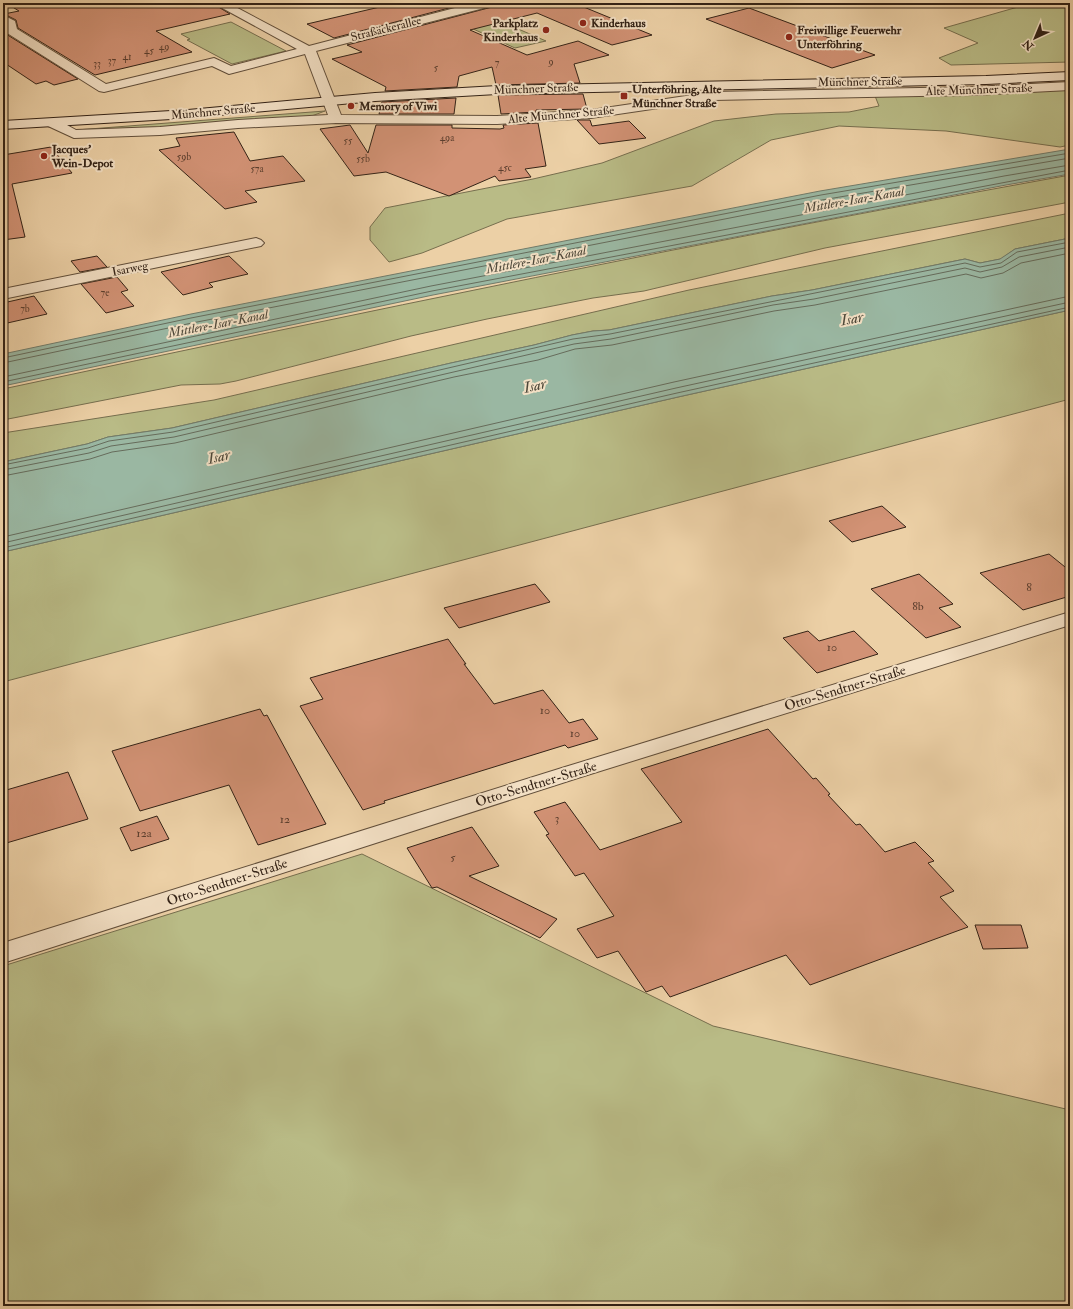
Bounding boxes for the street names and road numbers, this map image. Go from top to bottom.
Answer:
street label: Straßäckerallee [349,13,423,45]
street label: Münchner Straße [818,74,902,90]
street label: Münchner Straße [493,80,579,98]
street label: Alte Münchner Straße [924,81,1033,99]
street label: Münchner Straße [170,101,256,123]
street label: Alte Münchner Straße [506,103,615,127]
street label: Isarweg [111,258,150,280]
street label: Otto-Sendtner-Straße [782,661,908,715]
street label: Otto-Sendtner-Straße [473,757,599,811]
street label: Otto-Sendtner-Straße [164,854,290,910]

